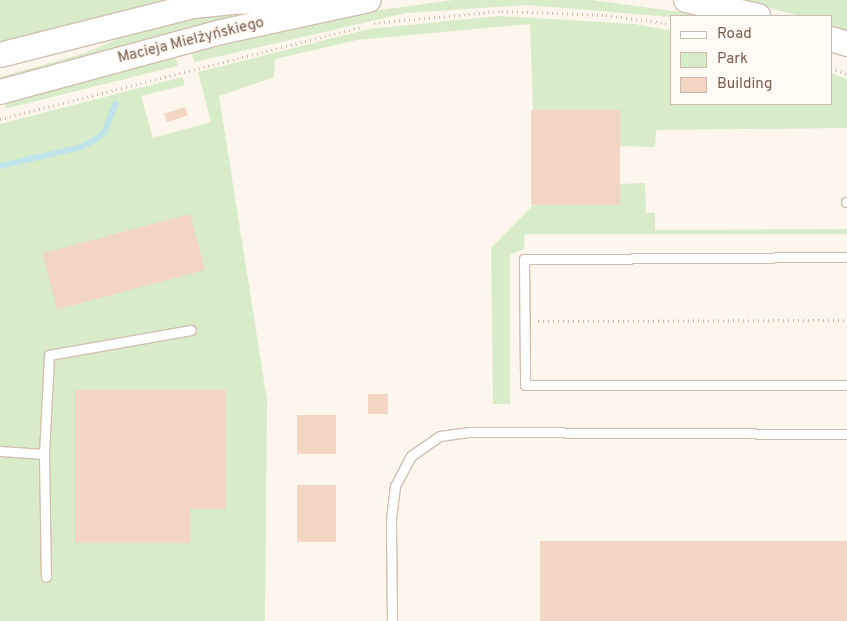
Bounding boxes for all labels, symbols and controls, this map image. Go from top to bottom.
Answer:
street label: Macieja Mielżyńskiego [116,14,266,68]
legend [670,15,832,105]
text: Road [717,25,752,44]
text: Park [717,50,748,69]
text: Building [717,75,772,94]

